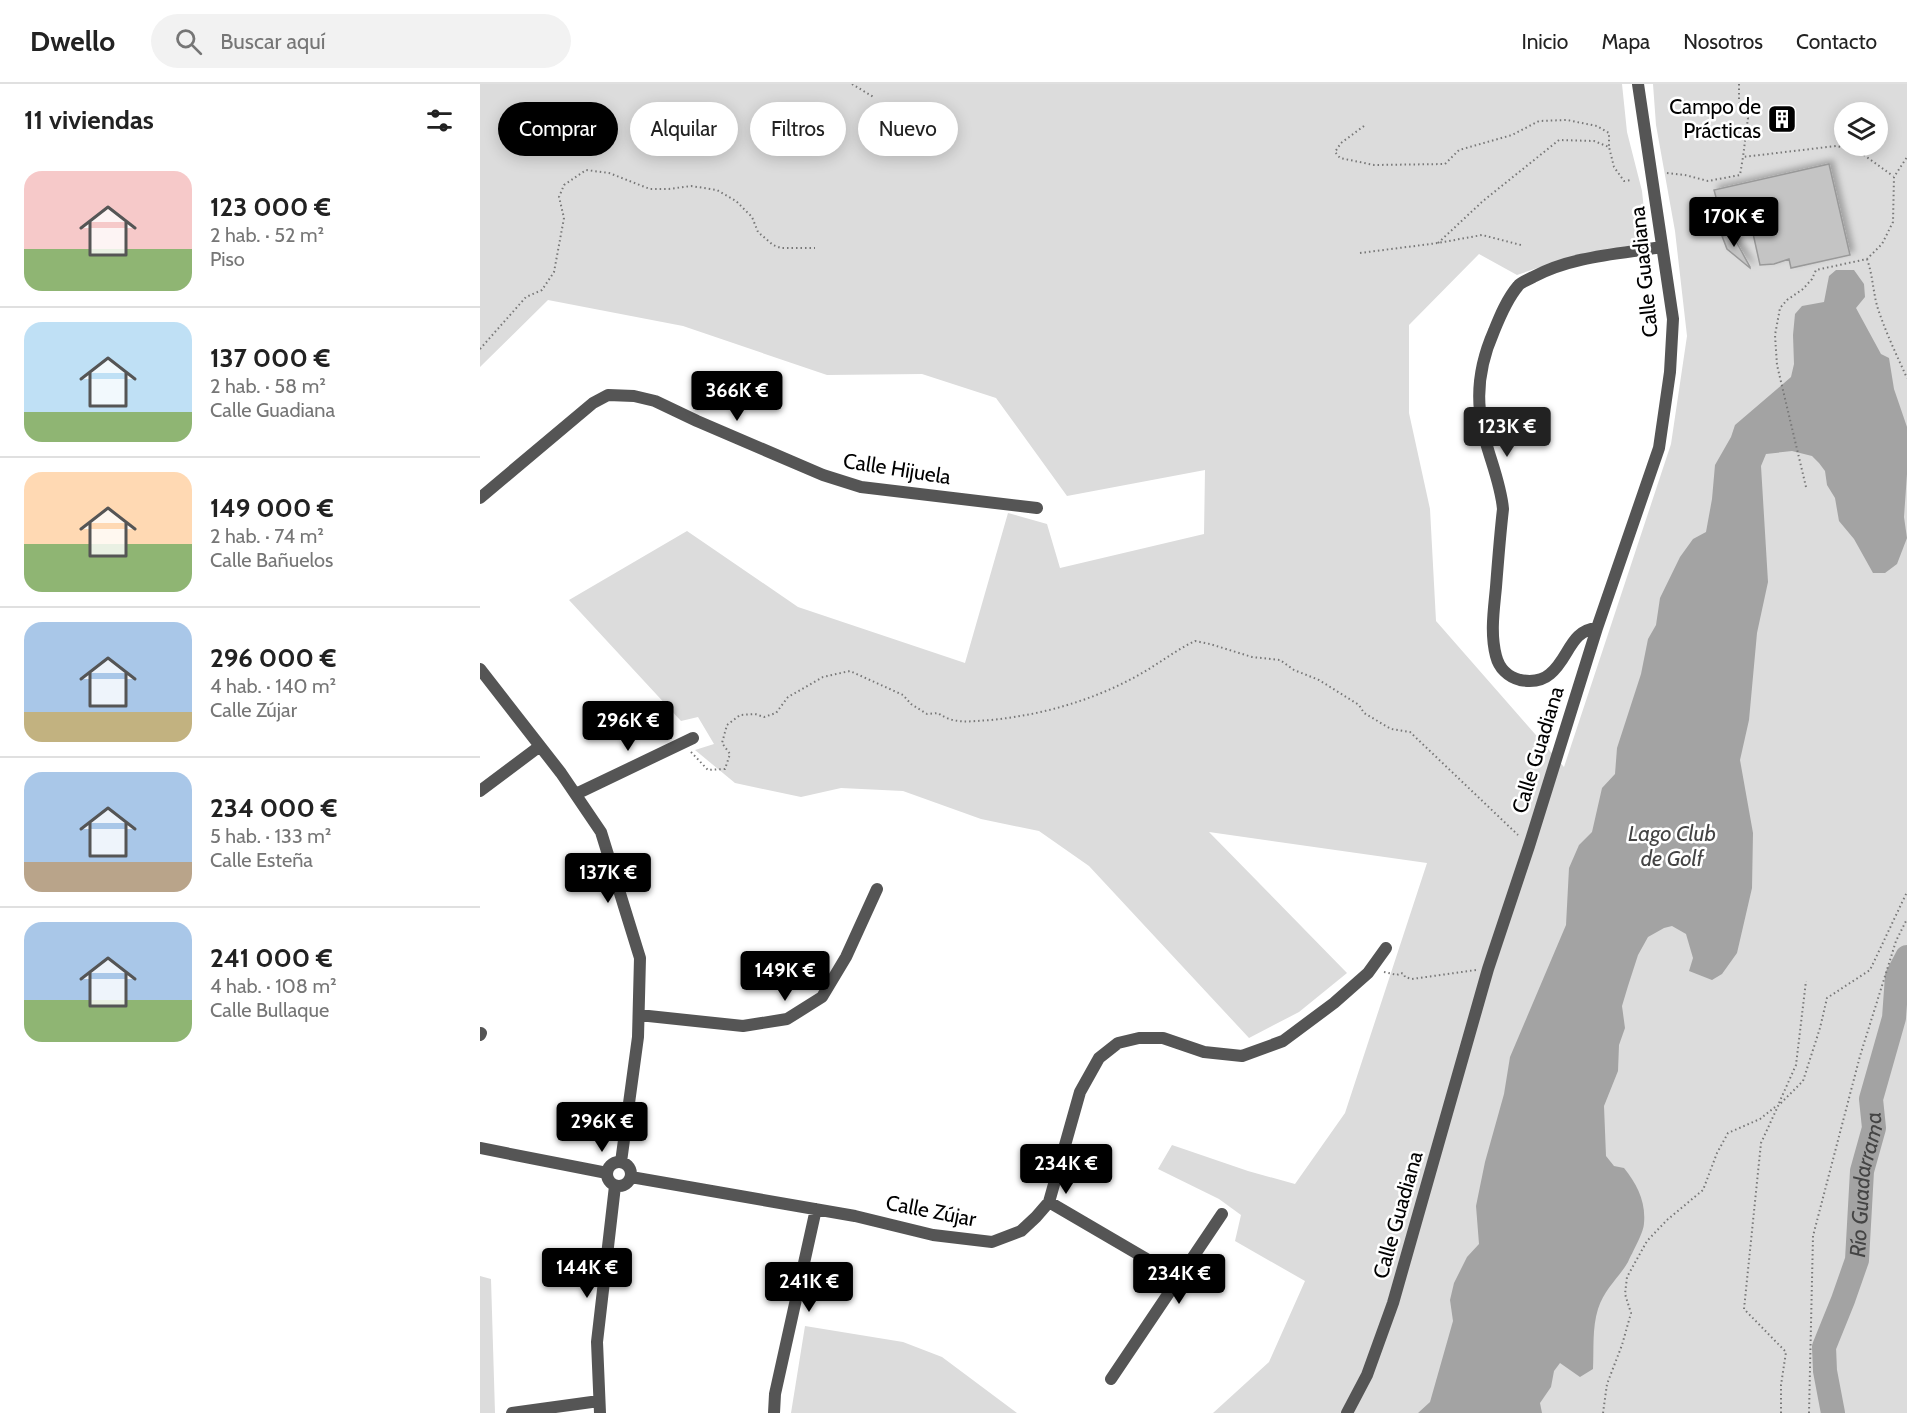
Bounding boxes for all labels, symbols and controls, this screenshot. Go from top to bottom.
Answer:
search box [151,14,571,68]
text: Dwello [30,24,115,58]
icon: search [172,25,205,58]
text: Buscar aquí [220,28,325,55]
text: Inicio [1521,29,1568,54]
text: Mapa [1601,29,1650,54]
text: Nosotros [1683,29,1763,54]
text: Contacto [1796,29,1877,54]
place label: Campo de Prácticas [1669,94,1761,143]
chip: Comprar [498,102,618,156]
chip: Alquilar [630,102,738,156]
chip: Filtros [750,102,846,156]
chip: Nuevo [858,102,958,156]
map controls [1834,102,1888,156]
button: layers [1834,102,1888,156]
building icon: Campo de Prácticas [1766,103,1798,135]
text: 11 viviendas [24,104,154,136]
icon: filters [423,104,456,137]
text: 123 000 € [210,191,331,223]
icon: home [72,195,144,267]
pin: 170K € [1685,197,1783,248]
text: 170K € [1703,204,1765,228]
street label: Calle Guadiana [1624,205,1663,339]
text: 2 hab. · 52 m² [210,223,324,247]
text: Piso [210,247,245,271]
text: 137 000 € [210,342,330,374]
icon: home [72,346,144,418]
pin: 366K € [688,371,786,422]
text: 2 hab. · 58 m² [210,374,326,398]
text: 366K € [705,378,769,402]
text: Calle Guadiana [210,398,335,422]
pin: 123K € [1458,407,1556,458]
text: 123K € [1478,414,1536,438]
street label: Calle Hijuela [841,448,953,490]
text: 149 000 € [210,492,334,524]
icon: home [72,496,144,568]
text: 2 hab. · 74 m² [210,524,324,548]
text: Calle Bañuelos [210,548,333,572]
text: 296 000 € [210,642,336,674]
icon: home [72,646,144,718]
text: 4 hab. · 140 m² [210,674,336,698]
street label: Calle Guadiana [1506,683,1569,816]
text: Calle Zújar [210,698,297,722]
pin: 296K € [579,701,677,752]
text: 296K € [597,708,659,732]
text: 234 000 € [210,792,337,824]
icon: home [72,796,144,868]
water label: Lago Club de Golf [1628,820,1716,872]
text: 5 hab. · 133 m² [210,824,331,848]
text: Calle Esteña [210,848,313,872]
pin: 137K € [559,853,657,904]
text: 137K € [579,860,637,884]
text: 241 000 € [210,942,333,974]
icon: home [72,946,144,1018]
pin: 149K € [736,951,834,1002]
text: 149K € [755,958,815,982]
text: 4 hab. · 108 m² [210,974,337,998]
text: Calle Bullaque [210,998,329,1022]
pin: 296K € [553,1102,651,1153]
text: 296K € [571,1109,633,1133]
water label: Río Guadarrama [1844,1111,1889,1258]
pin: 234K € [1017,1144,1115,1195]
street label: Calle Guadiana [1367,1148,1428,1281]
text: 234K € [1034,1151,1098,1175]
street label: Calle Zújar [884,1190,979,1233]
pin: 144K € [538,1248,636,1299]
pin: 234K € [1130,1254,1228,1305]
text: 144K € [556,1255,618,1279]
text: 234K € [1147,1261,1211,1285]
pin: 241K € [760,1262,858,1313]
text: 241K € [779,1269,839,1293]

